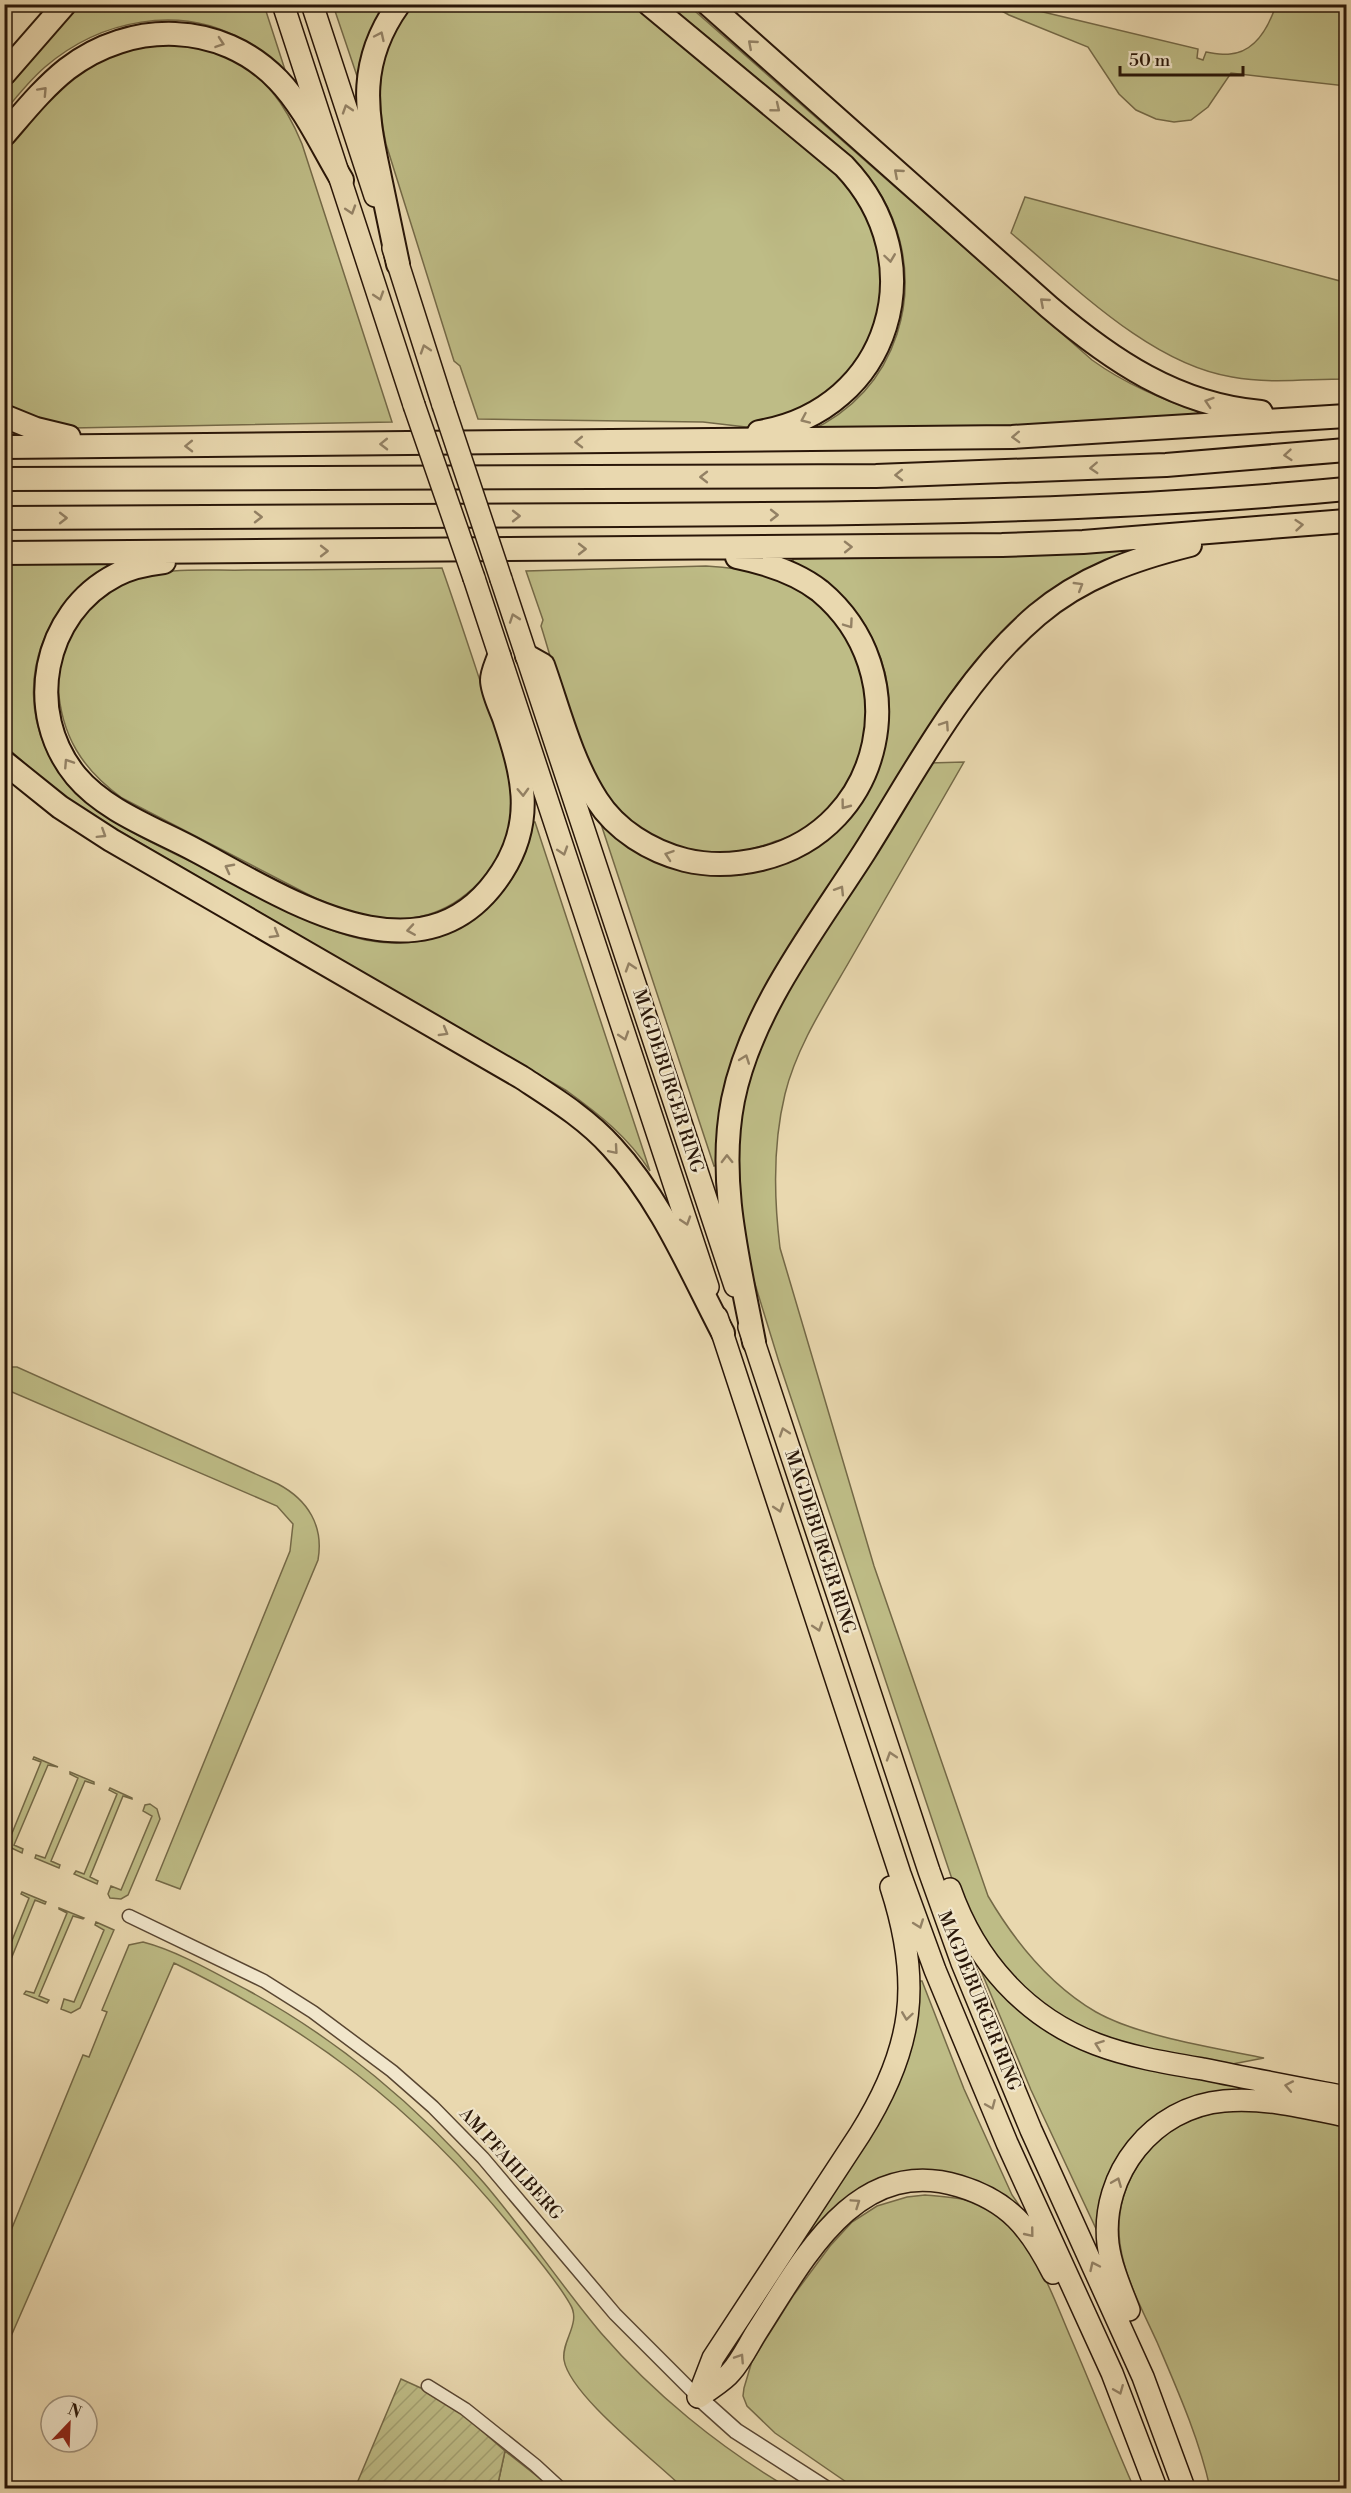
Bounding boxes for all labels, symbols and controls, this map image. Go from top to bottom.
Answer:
one-way arrow [373,31,385,42]
one-way arrow [214,35,225,48]
scale bar [1120,39,1243,77]
one-way arrow [748,40,759,51]
text: 50 m [1129,49,1171,72]
one-way arrow [36,87,47,98]
one-way arrow [769,101,780,112]
one-way arrow [341,104,354,115]
one-way arrow [894,169,905,180]
one-way arrow [344,204,357,215]
one-way arrow [883,254,896,263]
one-way arrow [372,290,384,301]
one-way arrow [1040,298,1051,309]
one-way arrow [420,344,432,355]
one-way arrow [1204,397,1215,409]
one-way arrow [801,412,812,424]
one-way arrow [1011,431,1020,444]
one-way arrow [575,436,584,449]
one-way arrow [380,438,389,450]
one-way arrow [185,440,194,452]
one-way arrow [1284,448,1293,461]
one-way arrow [1089,462,1098,475]
one-way arrow [894,469,903,482]
one-way arrow [699,471,708,483]
one-way arrow [769,508,778,521]
one-way arrow [511,510,520,522]
one-way arrow [253,511,262,523]
one-way arrow [58,512,67,524]
one-way arrow [1295,519,1304,532]
one-way arrow [844,541,853,553]
one-way arrow [578,543,587,556]
one-way arrow [320,545,329,557]
one-way arrow [1073,581,1083,593]
one-way arrow [509,613,521,623]
one-way arrow [842,617,853,628]
one-way arrow [938,721,949,732]
one-way arrow [64,759,75,770]
one-way arrow [516,788,529,797]
one-way arrow [841,799,852,810]
one-way arrow [95,827,106,838]
one-way arrow [556,845,569,856]
one-way arrow [665,850,675,862]
one-way arrow [225,864,236,876]
one-way arrow [833,886,845,896]
one-way arrow [406,923,416,935]
one-way arrow [269,927,279,939]
one-way arrow [625,962,637,973]
street label: MAGDEBURGER RING [627,986,709,1177]
one-way arrow [438,1025,448,1036]
one-way arrow [617,1030,630,1041]
one-way arrow [738,1054,751,1065]
one-way arrow [607,1143,618,1154]
one-way arrow [721,1155,734,1164]
one-way arrow [678,1215,691,1226]
one-way arrow [778,1427,791,1438]
street label: MAGDEBURGER RING [779,1447,861,1638]
one-way arrow [772,1502,785,1513]
one-way arrow [811,1621,824,1632]
one-way arrow [886,1751,898,1762]
street label: MAGDEBURGER RING [932,1908,1026,2095]
one-way arrow [911,1918,924,1929]
one-way arrow [902,2011,914,2020]
one-way arrow [1094,2040,1105,2052]
one-way arrow [1284,2080,1294,2093]
one-way arrow [984,2099,996,2110]
street label: AM PFAHLBERG [454,2102,568,2226]
one-way arrow [1110,2177,1122,2188]
one-way arrow [849,2199,860,2210]
one-way arrow [1023,2226,1034,2237]
one-way arrow [1090,2262,1102,2273]
one-way arrow [733,2354,745,2364]
one-way arrow [1112,2385,1125,2395]
north arrow [39,2394,99,2454]
text: N [65,2399,85,2423]

